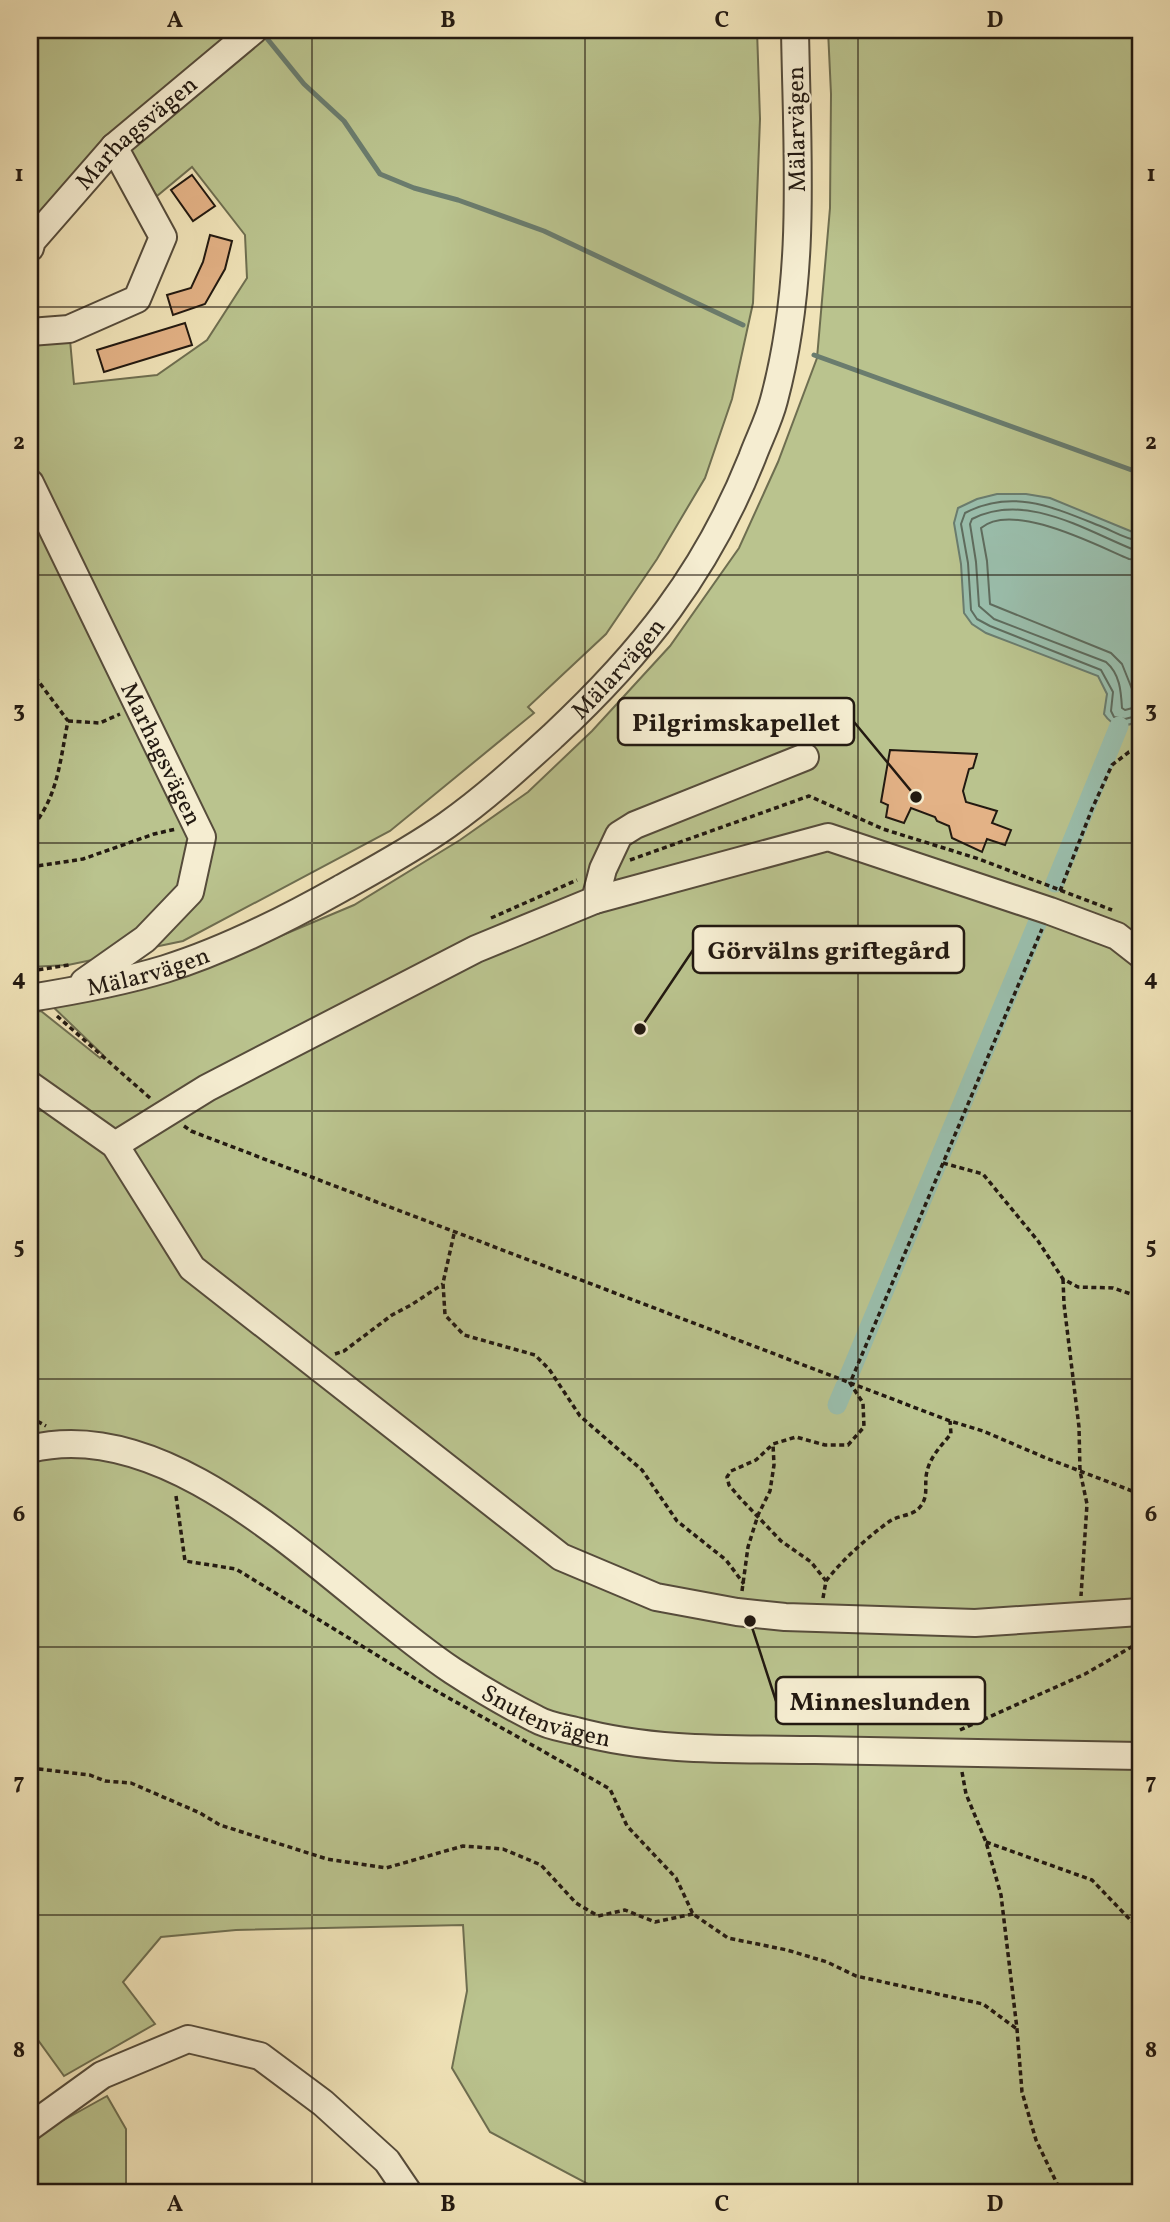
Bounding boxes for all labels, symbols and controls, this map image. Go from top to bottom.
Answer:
text: A [167,5,183,37]
text: B [440,5,456,37]
text: C [715,5,729,37]
text: D [987,5,1004,37]
street label: Mälarvägen [780,66,816,192]
street label: Marhagsvägen [69,69,206,198]
text: 1 [14,159,24,191]
text: 1 [1146,159,1156,191]
text: 2 [13,427,25,459]
text: 2 [1145,427,1157,459]
street label: Mälarvägen [565,612,675,728]
street label: Marhagsvägen [111,677,209,832]
text: 3 [13,695,25,727]
text: 3 [1145,695,1157,727]
callout: Pilgrimskapellet [618,698,854,745]
text: Pilgrimskapellet [632,706,840,742]
callout: Görvälns griftegård [693,926,964,973]
text: Görvälns griftegård [708,934,951,970]
street label: Mälarvägen [84,940,215,1007]
text: 4 [12,963,26,995]
text: 4 [1144,963,1158,995]
text: 5 [13,1231,25,1263]
text: 5 [1145,1231,1157,1263]
text: 6 [13,1499,25,1531]
text: 6 [1145,1499,1157,1531]
street label: Snutenvägen [474,1677,613,1757]
callout: Minneslunden [776,1677,985,1724]
text: Minneslunden [789,1685,971,1721]
text: 7 [14,1767,25,1799]
text: 7 [1146,1767,1157,1799]
text: 8 [13,2035,25,2067]
text: 8 [1145,2035,1157,2067]
text: A [167,2189,183,2221]
text: B [440,2189,456,2221]
text: C [715,2189,729,2221]
text: D [987,2189,1004,2221]

